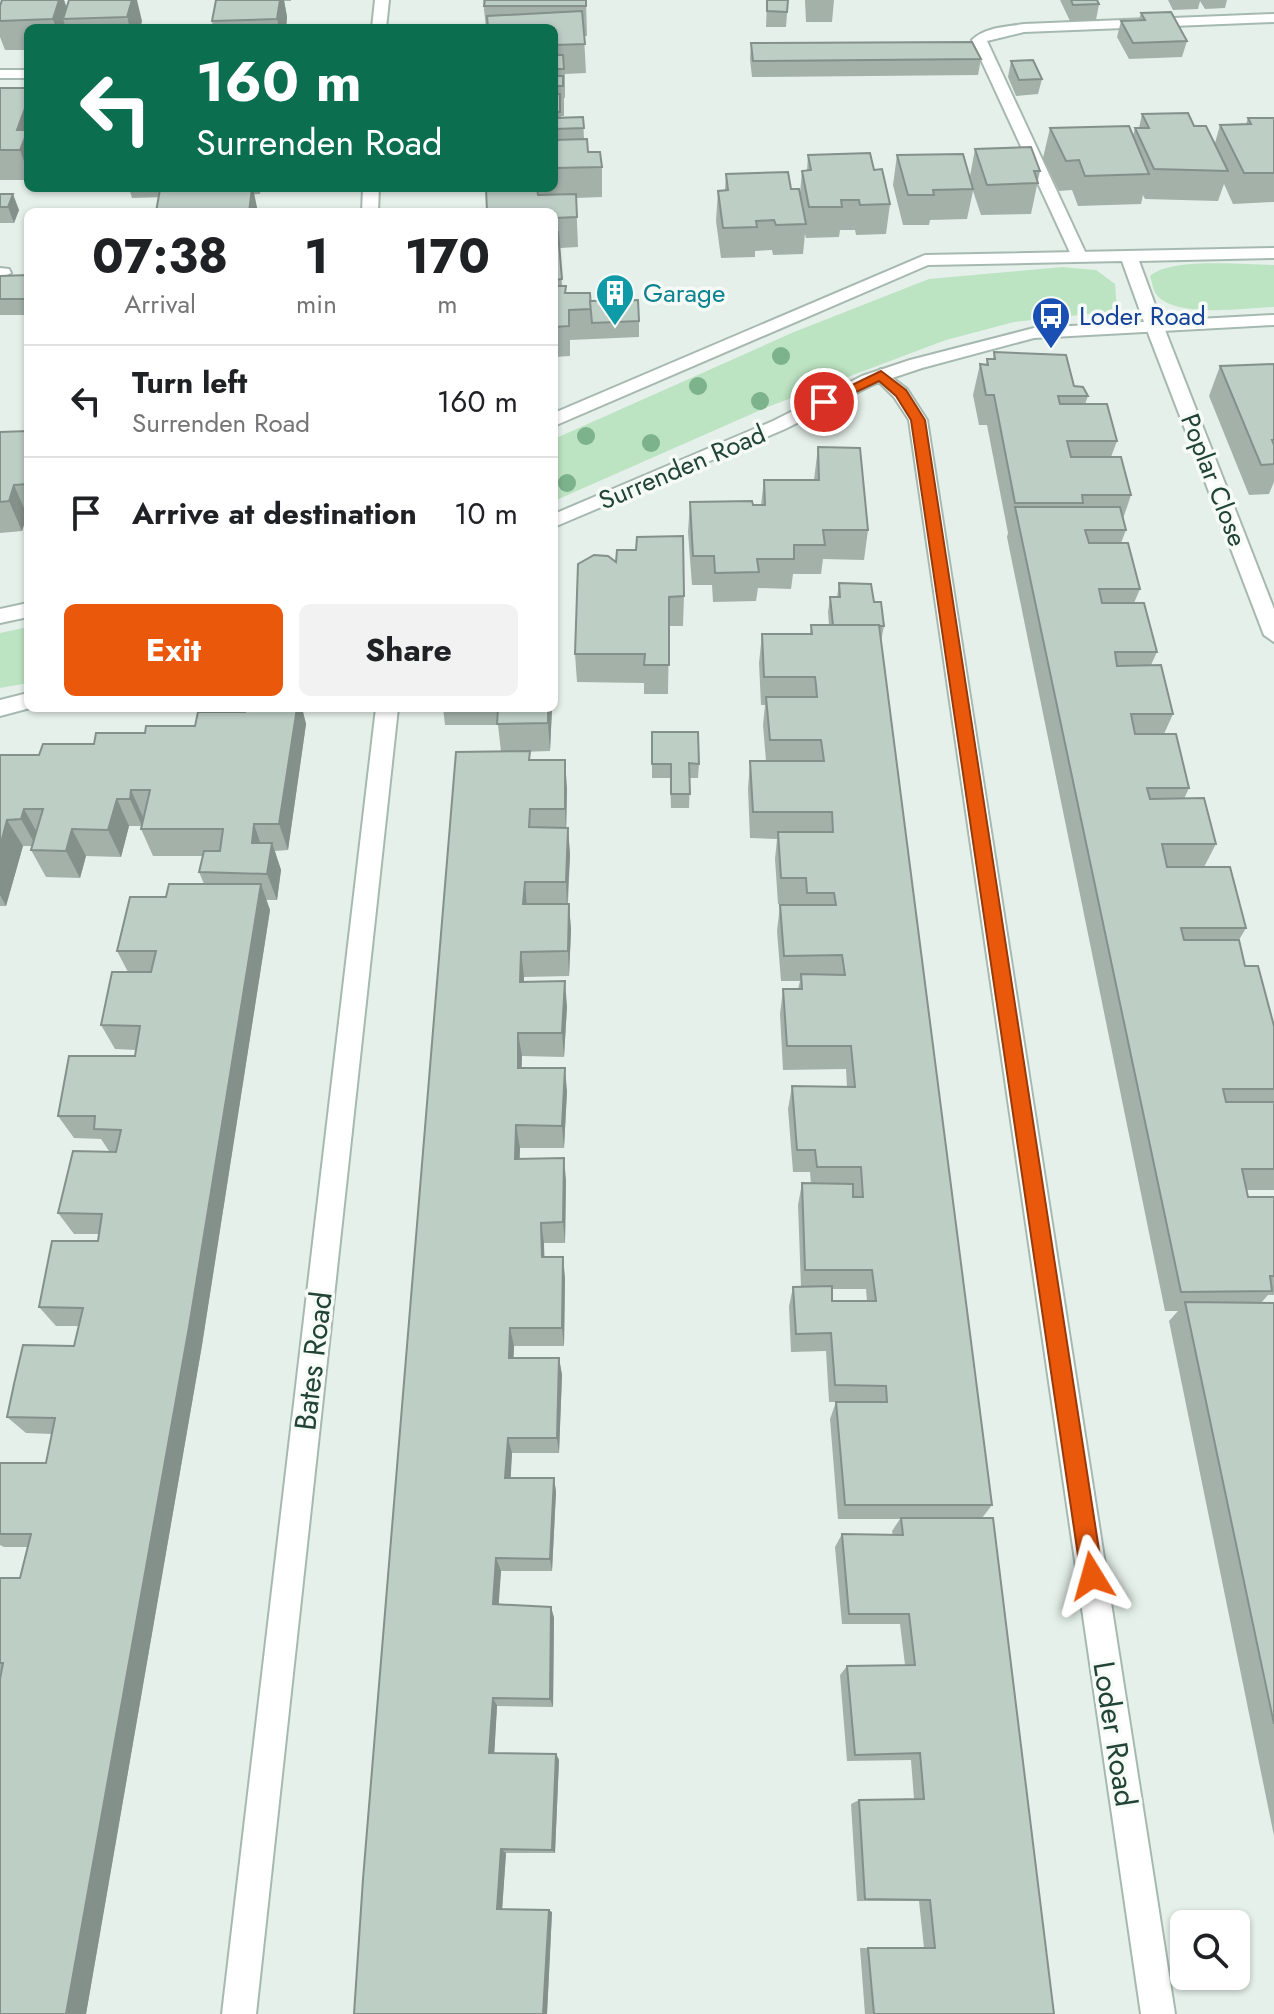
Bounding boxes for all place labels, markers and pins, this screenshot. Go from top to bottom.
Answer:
building icon: Garage [594,272,636,327]
place label: Garage [643,274,725,312]
bus stop icon: Loder Road [1030,295,1072,350]
place label: Loder Road [1079,297,1206,335]
pin [790,368,858,436]

